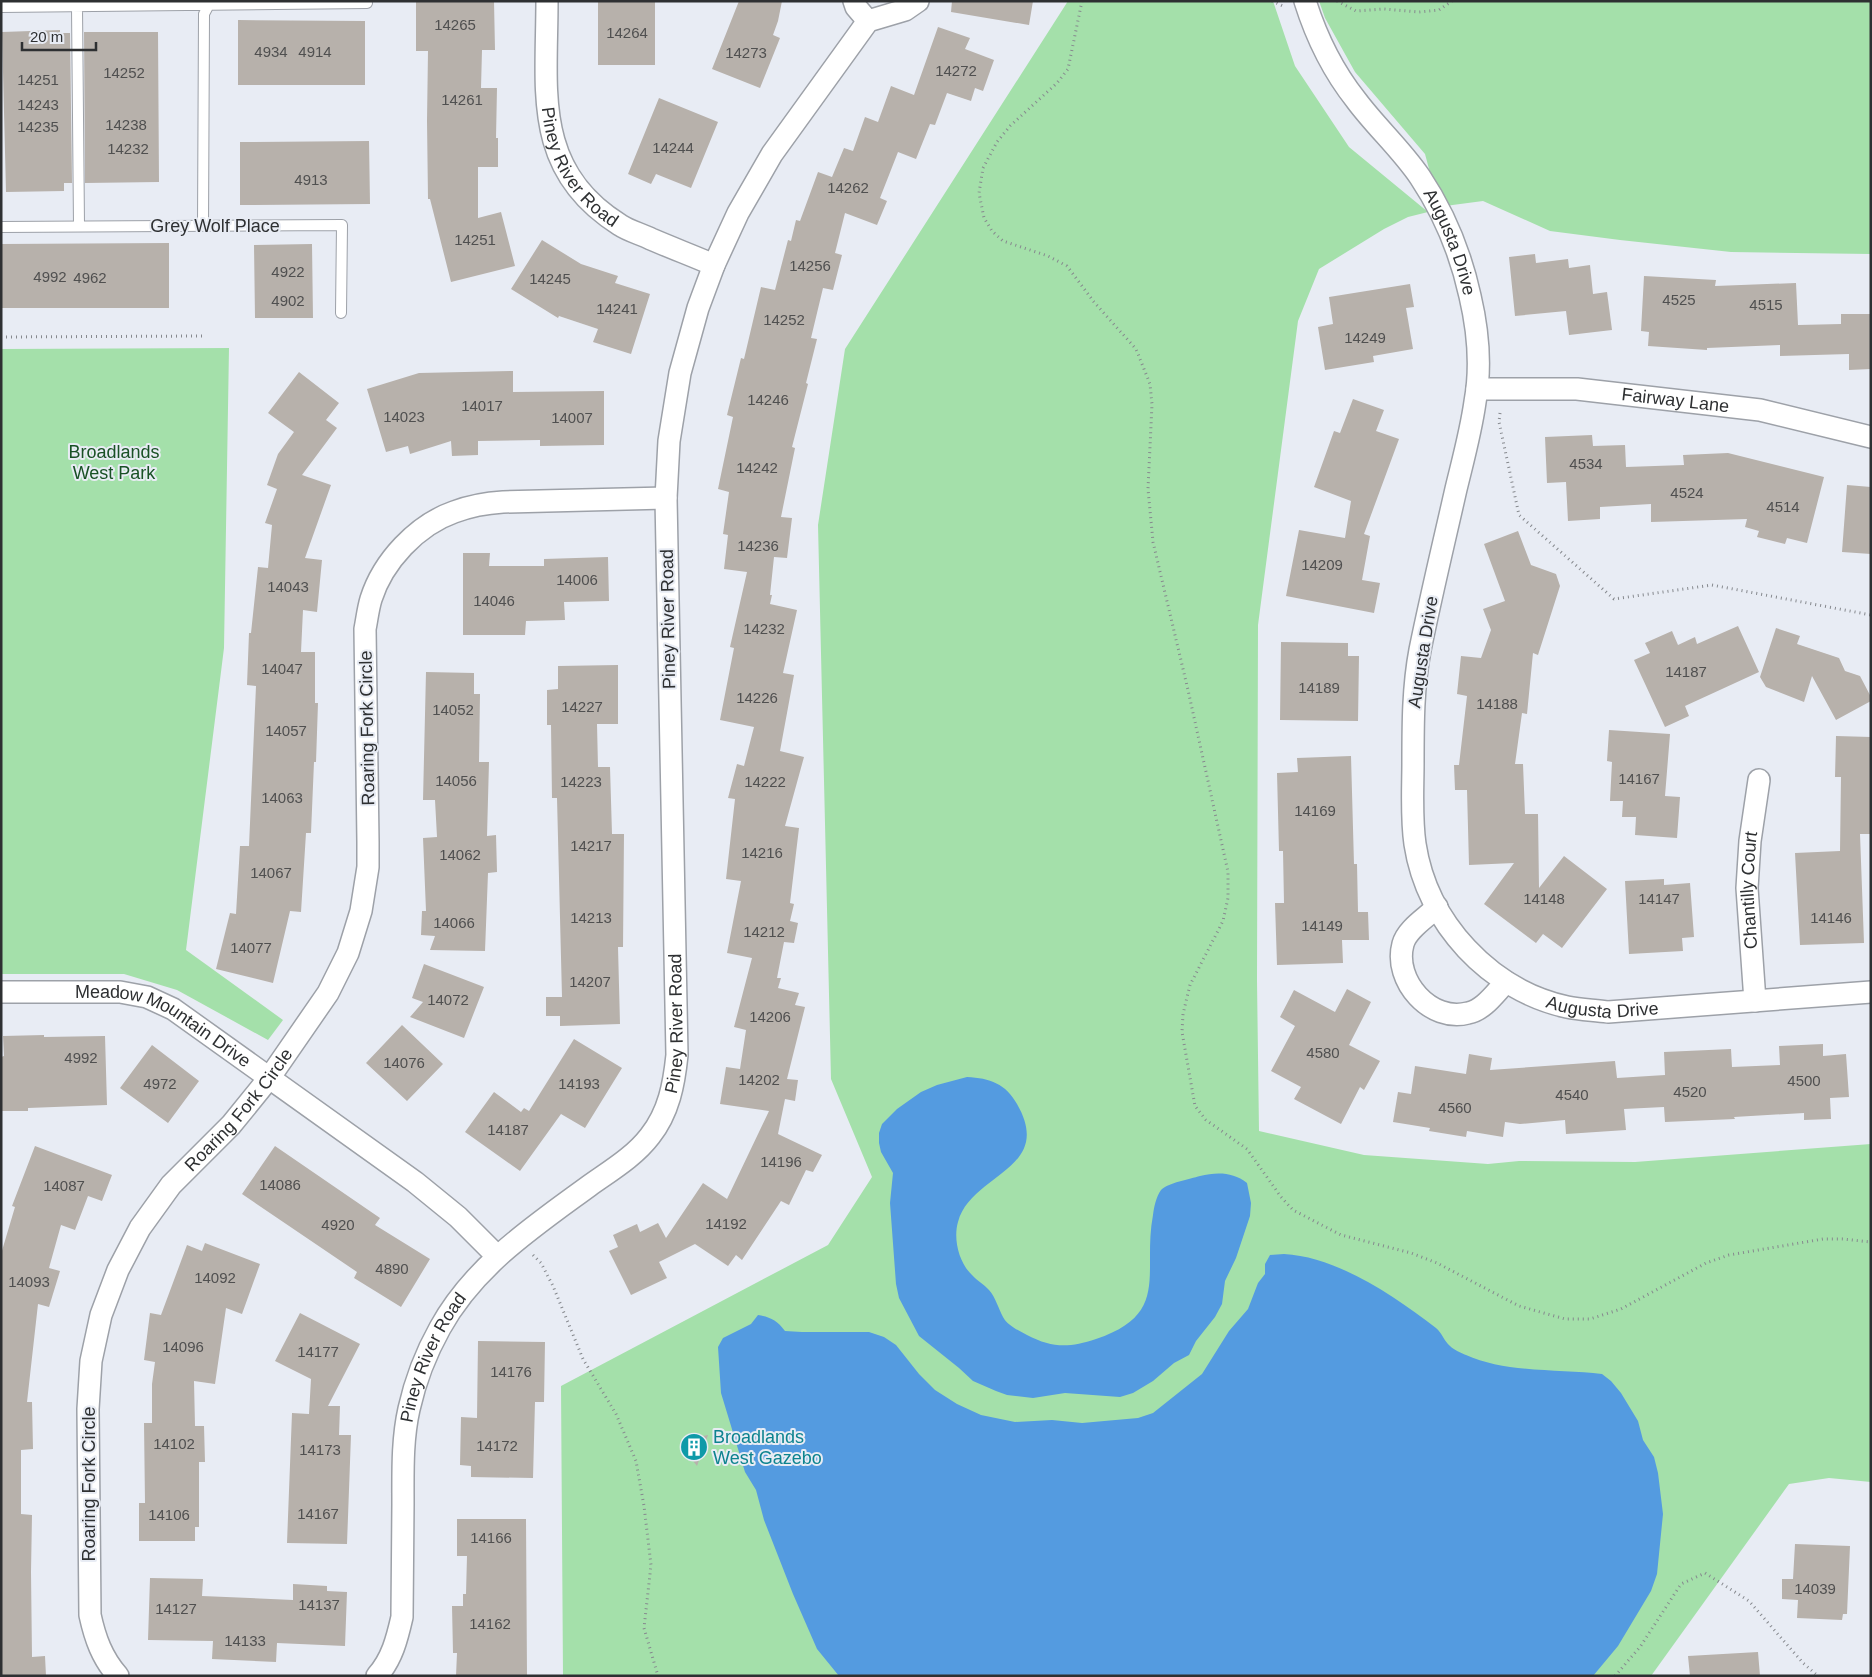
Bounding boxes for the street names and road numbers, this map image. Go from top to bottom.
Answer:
street label: Piney River Road [538,106,622,231]
street label: Augusta Drive [1420,185,1479,297]
street label: Grey Wolf Place [150,216,280,236]
street label: Fairway Lane [1621,384,1730,416]
street label: Piney River Road [657,549,679,689]
street label: Augusta Drive [1404,595,1442,709]
street label: Roaring Fork Circle [356,650,378,806]
street label: Chantilly Court [1737,830,1761,950]
street label: Piney River Road [661,953,687,1095]
street label: Meadow Mountain Drive [75,982,254,1071]
street label: Augusta Drive [1544,992,1659,1023]
street label: Roaring Fork Circle [181,1045,297,1175]
street label: Piney River Road [397,1289,470,1424]
street label: Roaring Fork Circle [79,1406,99,1562]

